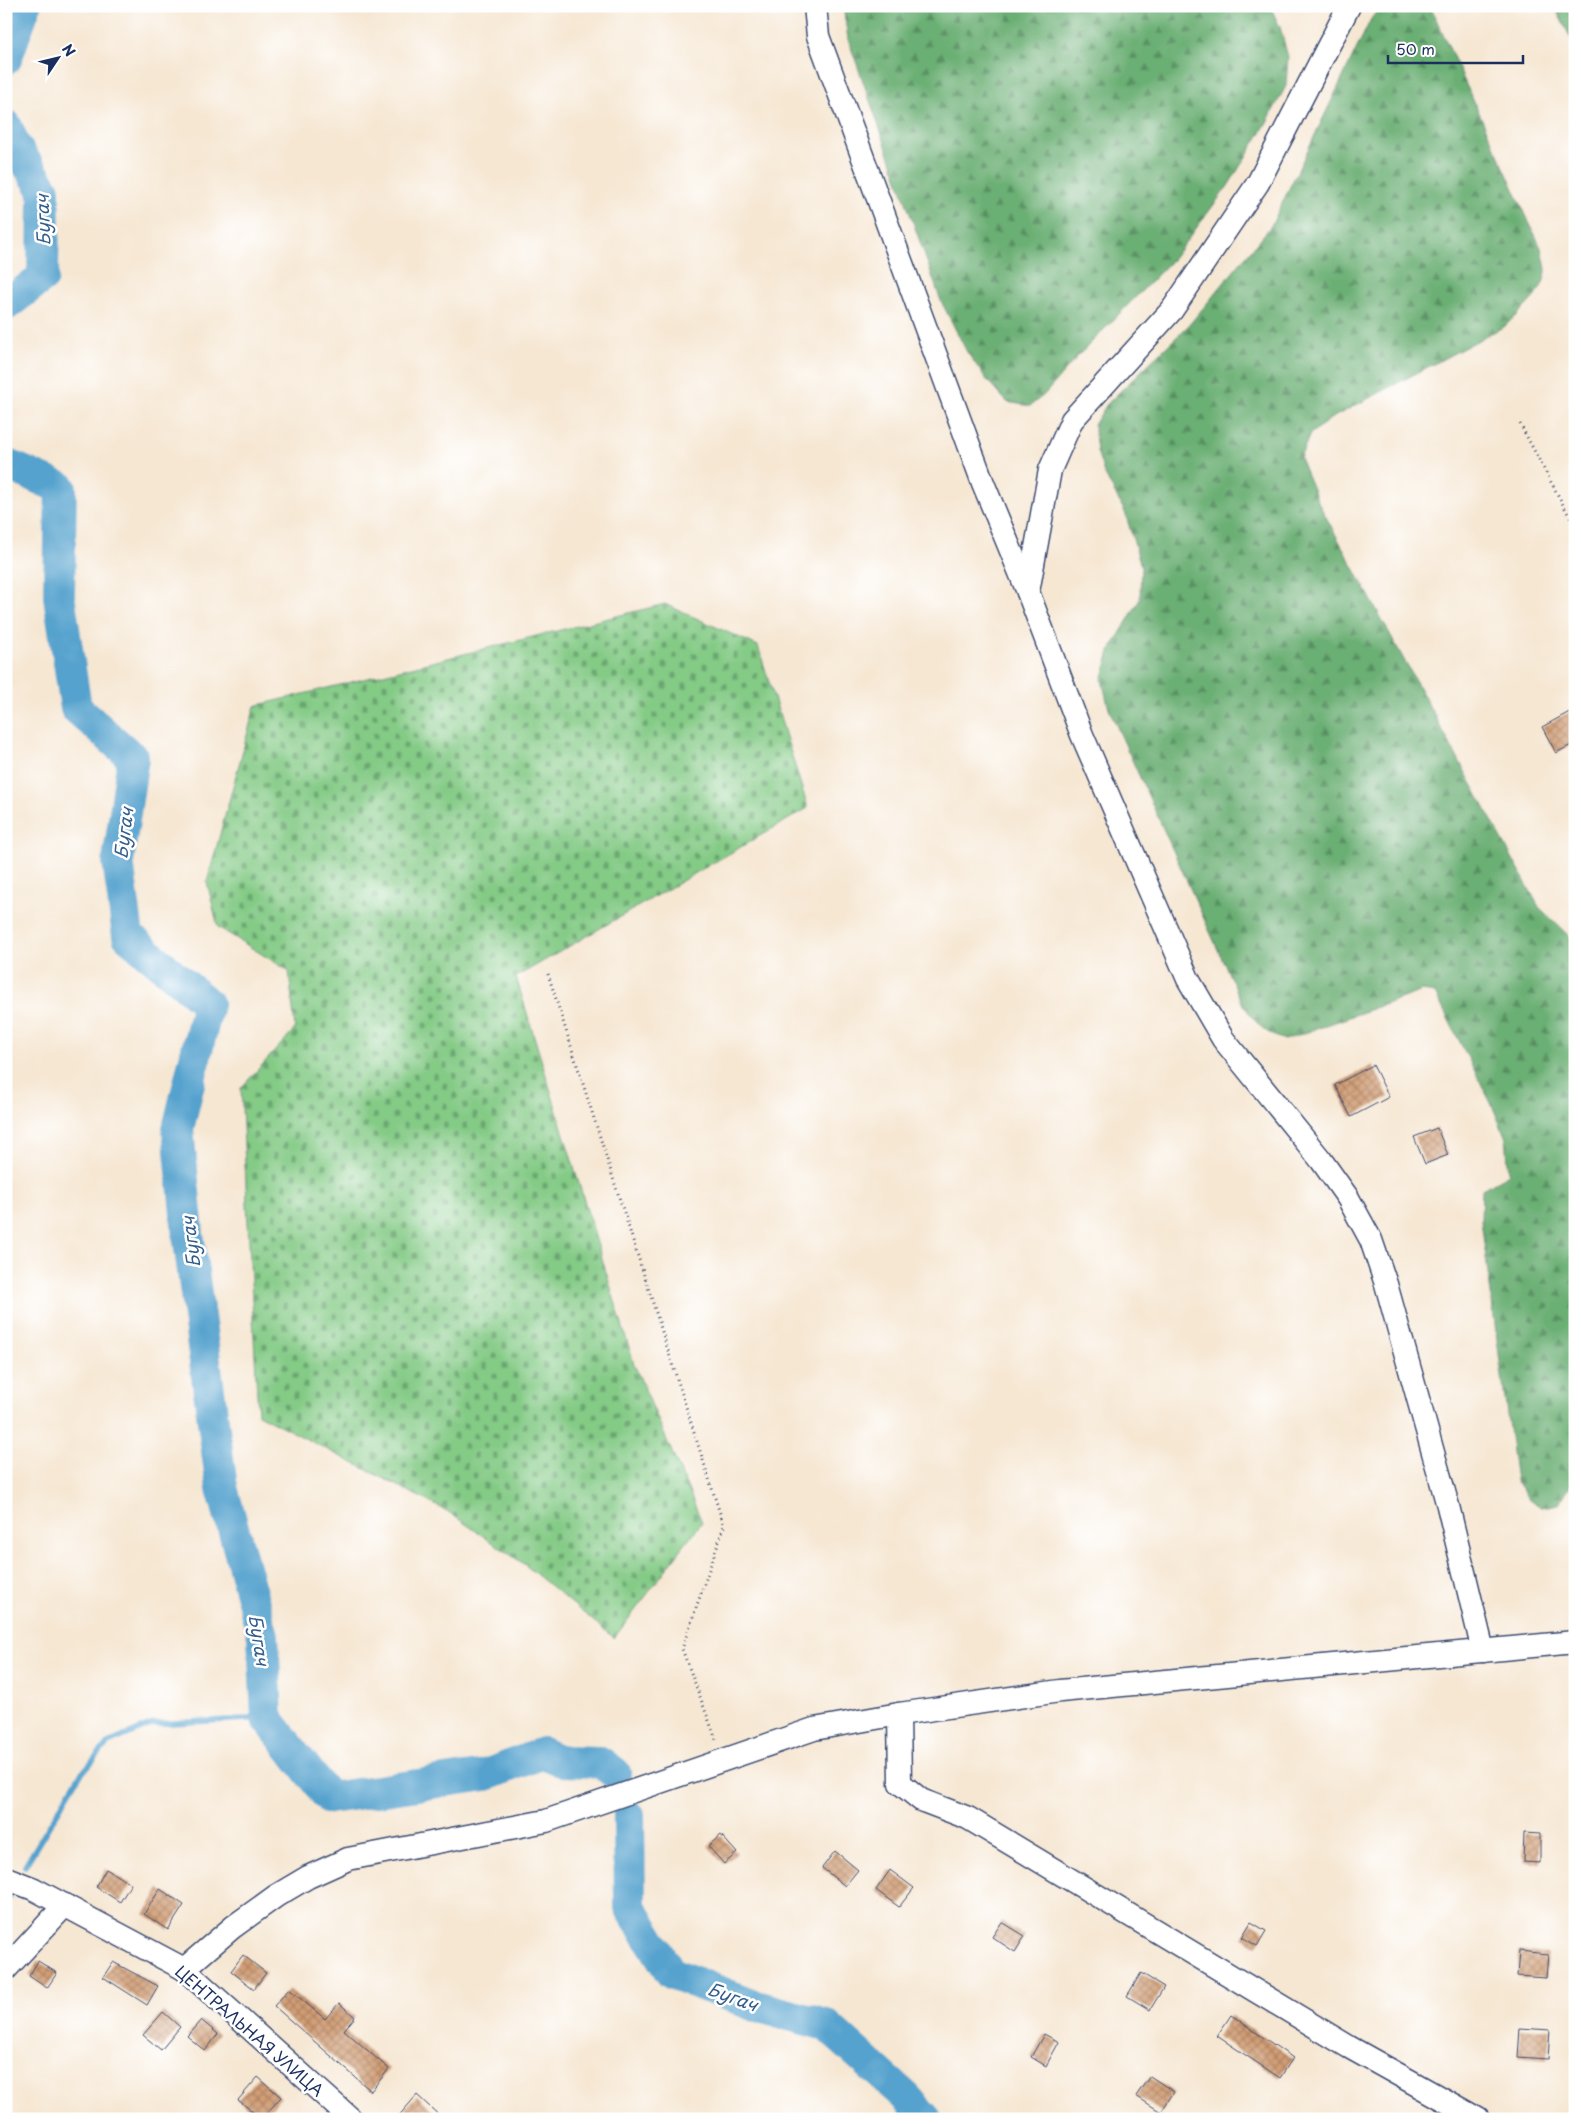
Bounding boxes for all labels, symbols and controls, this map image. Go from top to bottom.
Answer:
north arrow [32,32,82,82]
scale bar [1388,32,1524,64]
text: 50 m [1396,37,1435,60]
text: N [57,40,81,61]
water label: Бугач [28,193,56,246]
water label: Бугач [106,805,140,860]
water label: Бугач [173,1214,207,1269]
water label: Бугач [243,1612,278,1668]
street label: ЦЕНТРАЛЬНАЯ УЛИЦА [170,1959,330,2101]
water label: Бугач [704,1975,763,2018]

